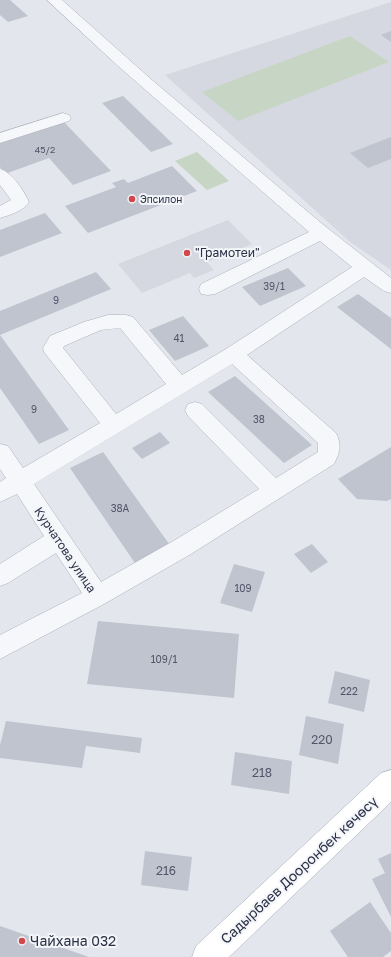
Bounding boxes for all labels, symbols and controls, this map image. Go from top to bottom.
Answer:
house number: 45/2 [35,144,55,155]
place label: Эпсилон [140,193,182,205]
marker: Эпсилон [127,194,137,204]
place label: "Грамотеи" [195,245,260,260]
marker: "Грамотеи" [182,248,192,258]
house number: 39/1 [263,280,285,292]
house number: 9 [53,294,59,306]
house number: 41 [174,332,185,344]
house number: 9 [31,403,37,415]
house number: 38 [253,413,265,425]
house number: 38A [111,502,130,514]
street label: Курчатова улица [31,504,100,595]
house number: 109 [234,582,252,594]
house number: 109/1 [151,653,178,665]
house number: 222 [340,685,358,697]
house number: 220 [311,732,333,747]
house number: 218 [252,765,272,780]
street label: Садырбаев Дооронбек көчөсү [217,792,381,947]
house number: 216 [156,863,176,878]
place label: Чайхана 032 [30,932,116,949]
marker: Чайхана 032 [17,936,27,946]

